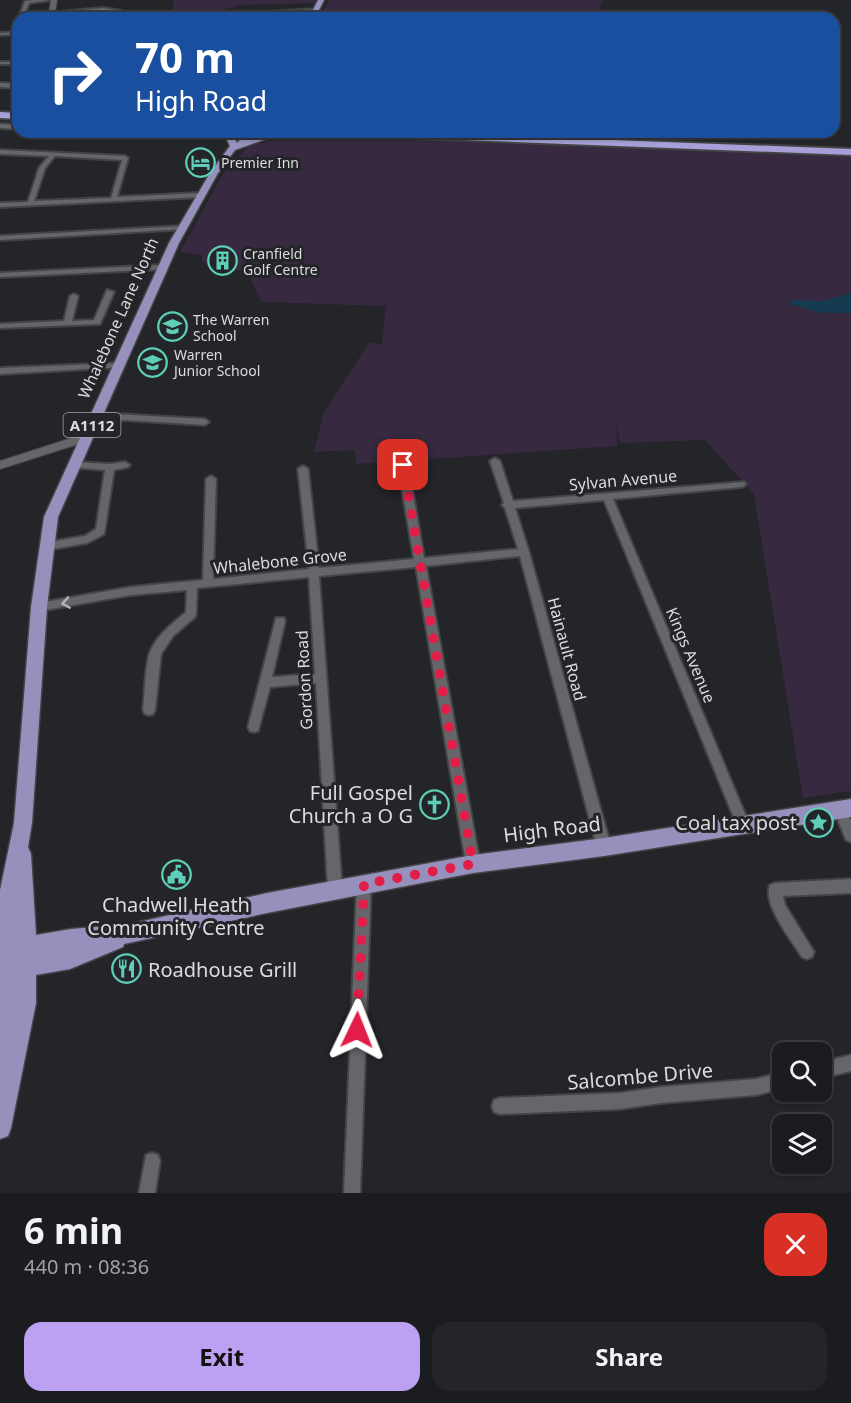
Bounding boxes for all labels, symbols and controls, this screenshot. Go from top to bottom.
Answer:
text: 70 m [135,28,235,85]
icon: right [36,36,114,114]
text: High Road [135,82,267,119]
hotel icon: Premier Inn [184,146,216,178]
place label: Premier Inn [221,153,299,172]
street label: Whalebone Lane North [73,234,163,402]
place label: Cranfield Golf Centre [243,244,318,279]
building icon: Cranfield Golf Centre [206,245,238,277]
place label: The Warren School [193,310,269,345]
school or university icon: The Warren School [156,311,188,343]
place label: Warren Junior School [172,345,260,380]
school or university icon: Warren Junior School [137,346,169,378]
road number: A1112 [64,413,121,437]
pin [377,439,428,490]
icon: arrive [386,448,419,481]
street label: Sylvan Avenue [568,464,678,496]
street label: Whalebone Grove [212,543,348,579]
street label: Hainault Road [543,595,591,703]
one-way arrow [61,596,70,608]
street label: Kings Avenue [661,604,721,706]
street label: Gordon Road [290,630,318,730]
place label: Full Gospel Church a O G [289,779,413,829]
church icon: Full Gospel Church a O G [418,788,450,820]
place icon: Coal tax post [802,806,834,838]
place label: Coal tax post [675,809,797,836]
street label: High Road [502,810,602,848]
public building icon: Chadwell Heath Community Centre [160,858,192,890]
place label: Chadwell Heath Community Centre [87,891,265,941]
restaurant icon: Roadhouse Grill [111,953,143,985]
place label: Roadhouse Grill [148,956,297,983]
position arrow [325,998,389,1062]
map controls [772,1042,832,1174]
button: search [772,1042,832,1102]
street label: Salcombe Drive [566,1056,714,1096]
button: layers [772,1114,832,1174]
text: 6 min [24,1206,123,1255]
button: close [764,1213,827,1276]
text: 440 m · 08:36 [24,1253,149,1280]
button: Exit [24,1322,420,1391]
button: Share [432,1322,827,1391]

